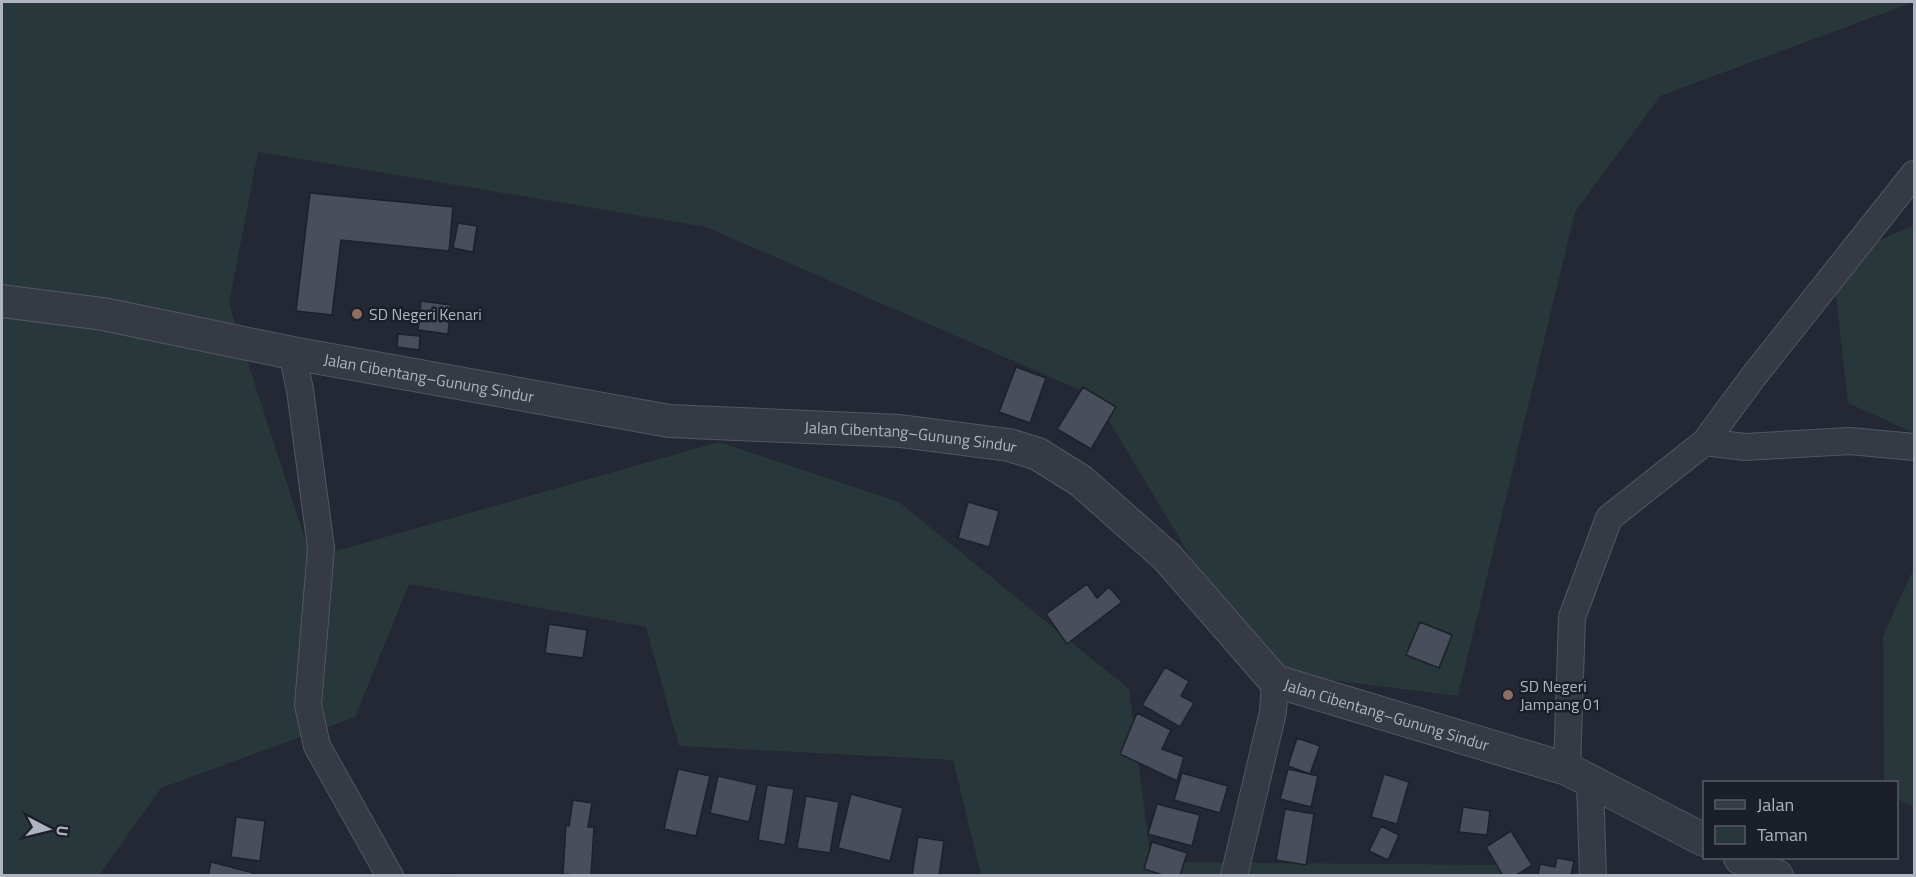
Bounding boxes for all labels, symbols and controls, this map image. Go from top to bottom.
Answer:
place label: SD Negeri Kenari [369,302,482,326]
marker: SD Negeri Kenari [350,307,364,321]
street label: Jalan Cibentang–Gunung Sindur [322,347,537,409]
street label: Jalan Cibentang–Gunung Sindur [804,415,1020,459]
street label: Jalan Cibentang–Gunung Sindur [1281,672,1493,757]
place label: SD Negeri Jampang 01 [1520,674,1601,716]
marker: SD Negeri Jampang 01 [1501,688,1515,702]
legend [1703,781,1898,859]
text: Jalan [1757,791,1794,818]
north arrow [18,799,78,859]
text: Taman [1757,821,1808,848]
text: U [50,824,75,837]

